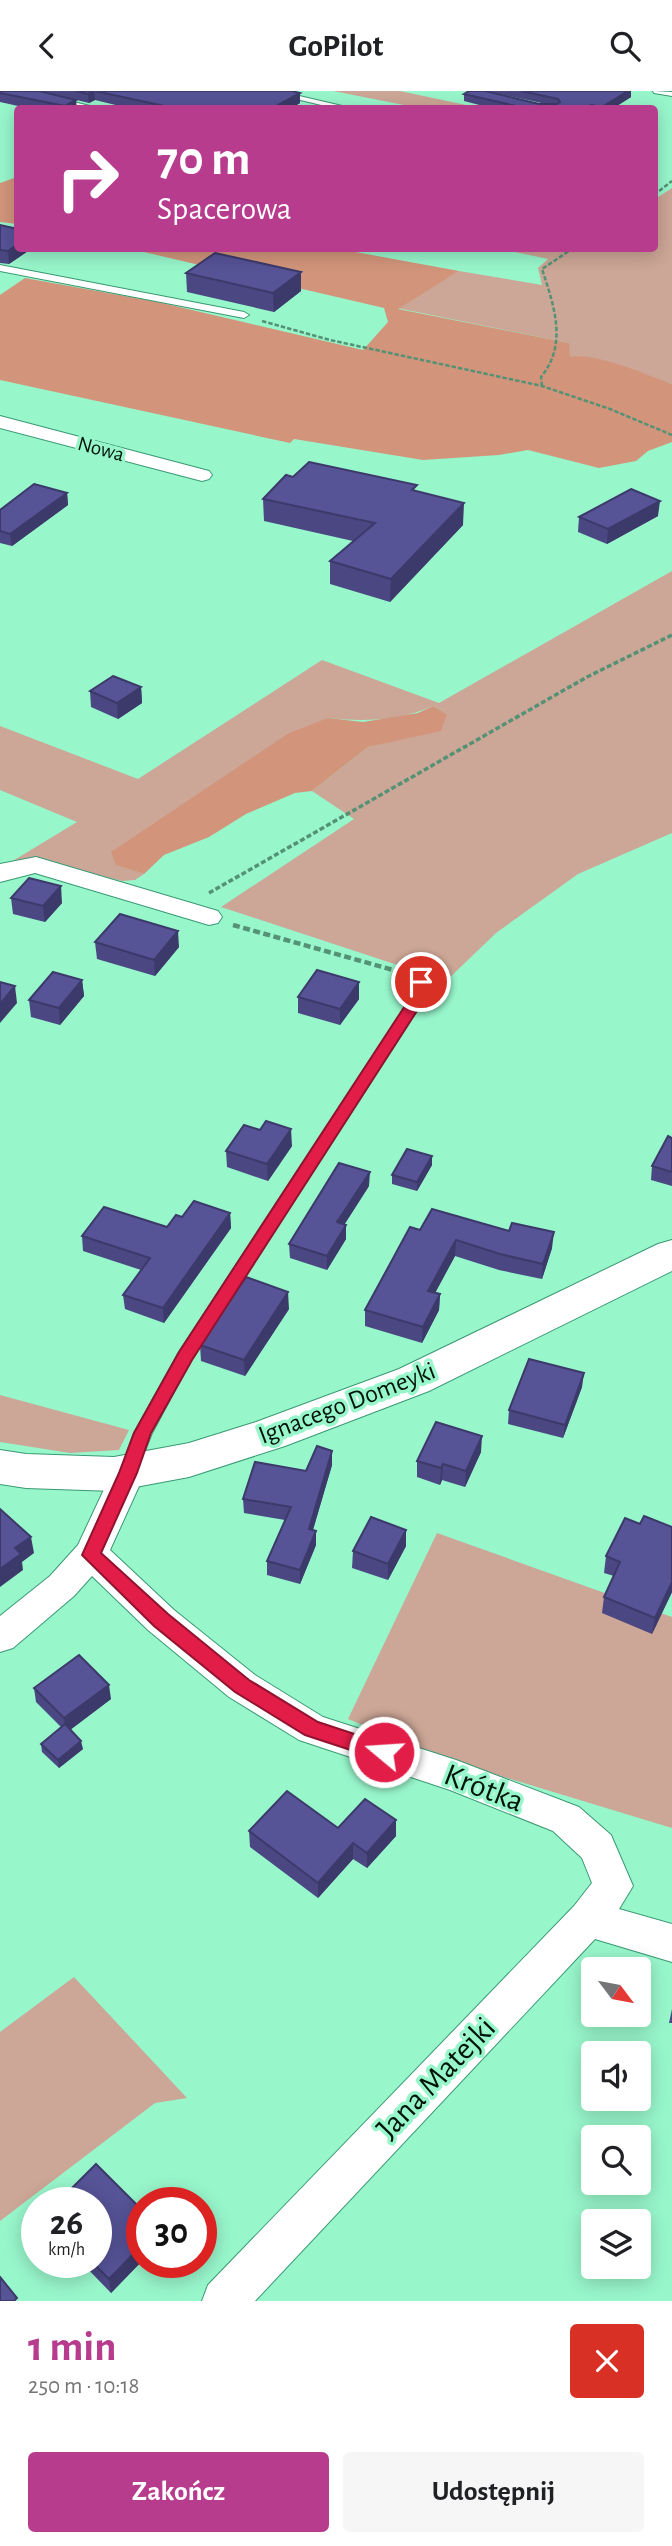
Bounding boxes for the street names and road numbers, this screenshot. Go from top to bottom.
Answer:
street label: Nowa [75,433,127,465]
street label: Ignacego Domeyki [255,1357,439,1449]
street label: Krótka [440,1758,528,1818]
street label: Jana Matejki [371,2011,501,2145]

